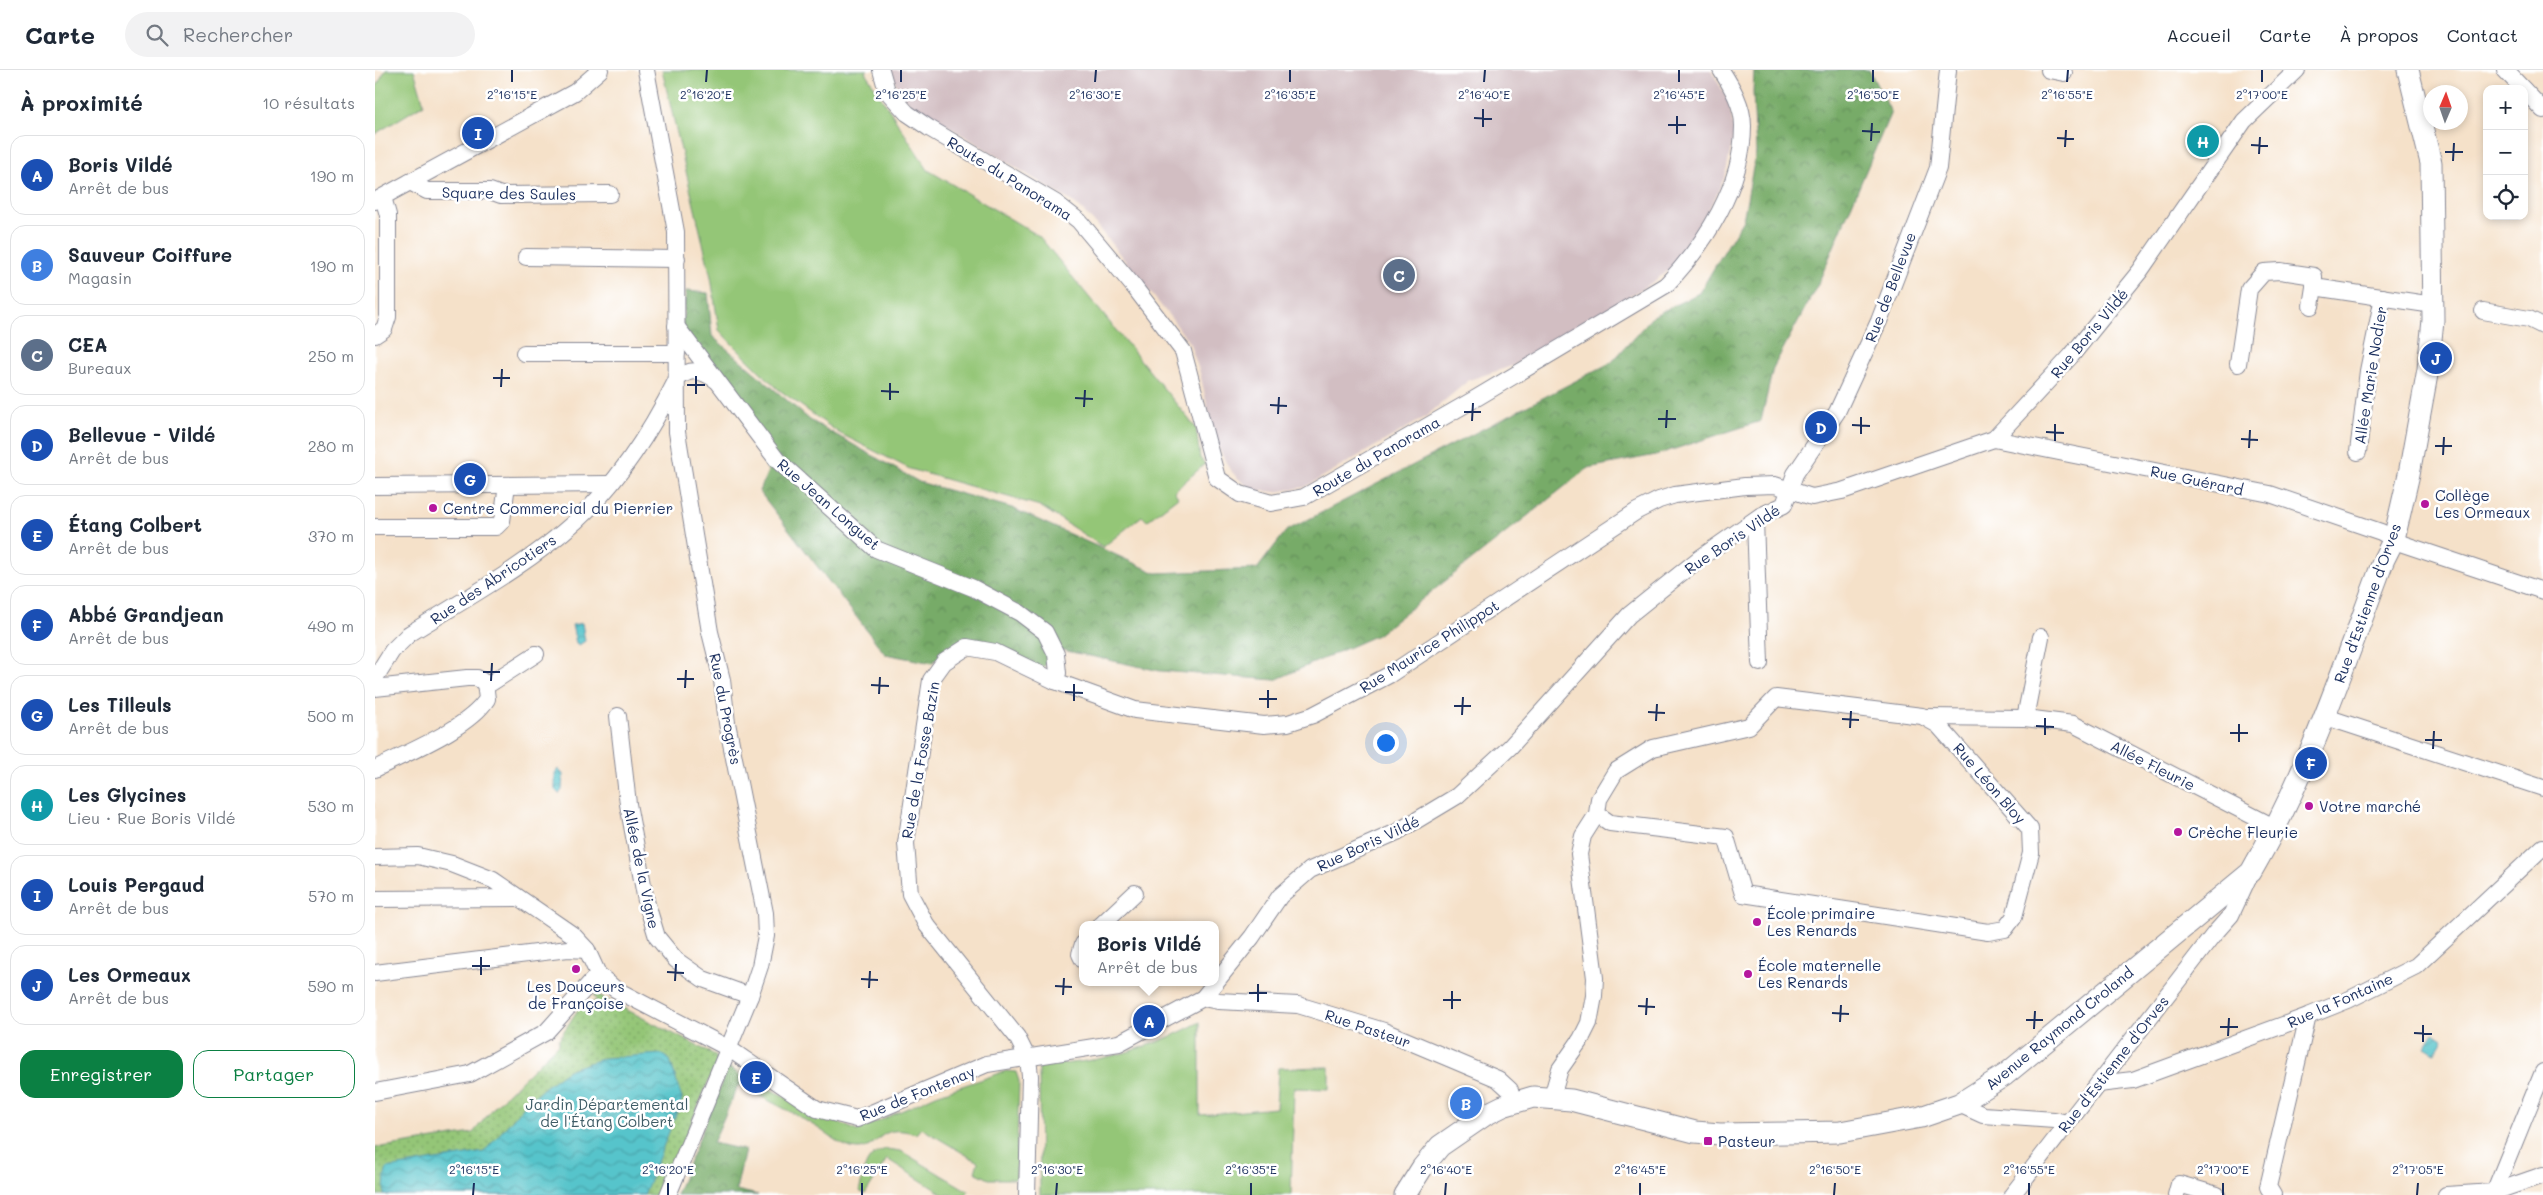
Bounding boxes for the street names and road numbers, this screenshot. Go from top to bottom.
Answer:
street label: Route du Panorama [944,131,1076,225]
street label: Square des Saules [442,182,576,204]
street label: Rue de Bellevue [1860,229,1920,345]
street label: Rue Boris Vildé [2046,284,2132,382]
street label: Allée Marie Nodier [2349,304,2391,446]
street label: Route du Panorama [1309,411,1443,501]
street label: Rue Jean Longuet [773,454,885,554]
street label: Rue Guérard [2149,460,2245,500]
street label: Rue Boris Vildé [1680,500,1784,578]
street label: Rue d'Estienne d'Orves [2329,520,2405,686]
street label: Rue des Abricotiers [426,529,560,629]
street label: Rue Maurice Philippot [1355,595,1503,697]
street label: Rue du Progrès [705,652,747,766]
street label: Rue de la Fosse Bazin [896,680,944,840]
street label: Allée Fleurie [2107,735,2199,795]
street label: Rue Léon Bloy [1949,738,2031,828]
street label: Allée de la Vigne [619,806,665,930]
street label: Rue Boris Vildé [1313,810,1423,876]
street label: Avenue Raymond Croland [1981,962,2137,1094]
street label: Rue la Fontaine [2284,968,2396,1032]
street label: Rue d'Estienne d'Orves [2053,991,2173,1137]
street label: Rue Pasteur [1323,1004,1413,1052]
street label: Rue de Fontenay [856,1061,978,1125]

